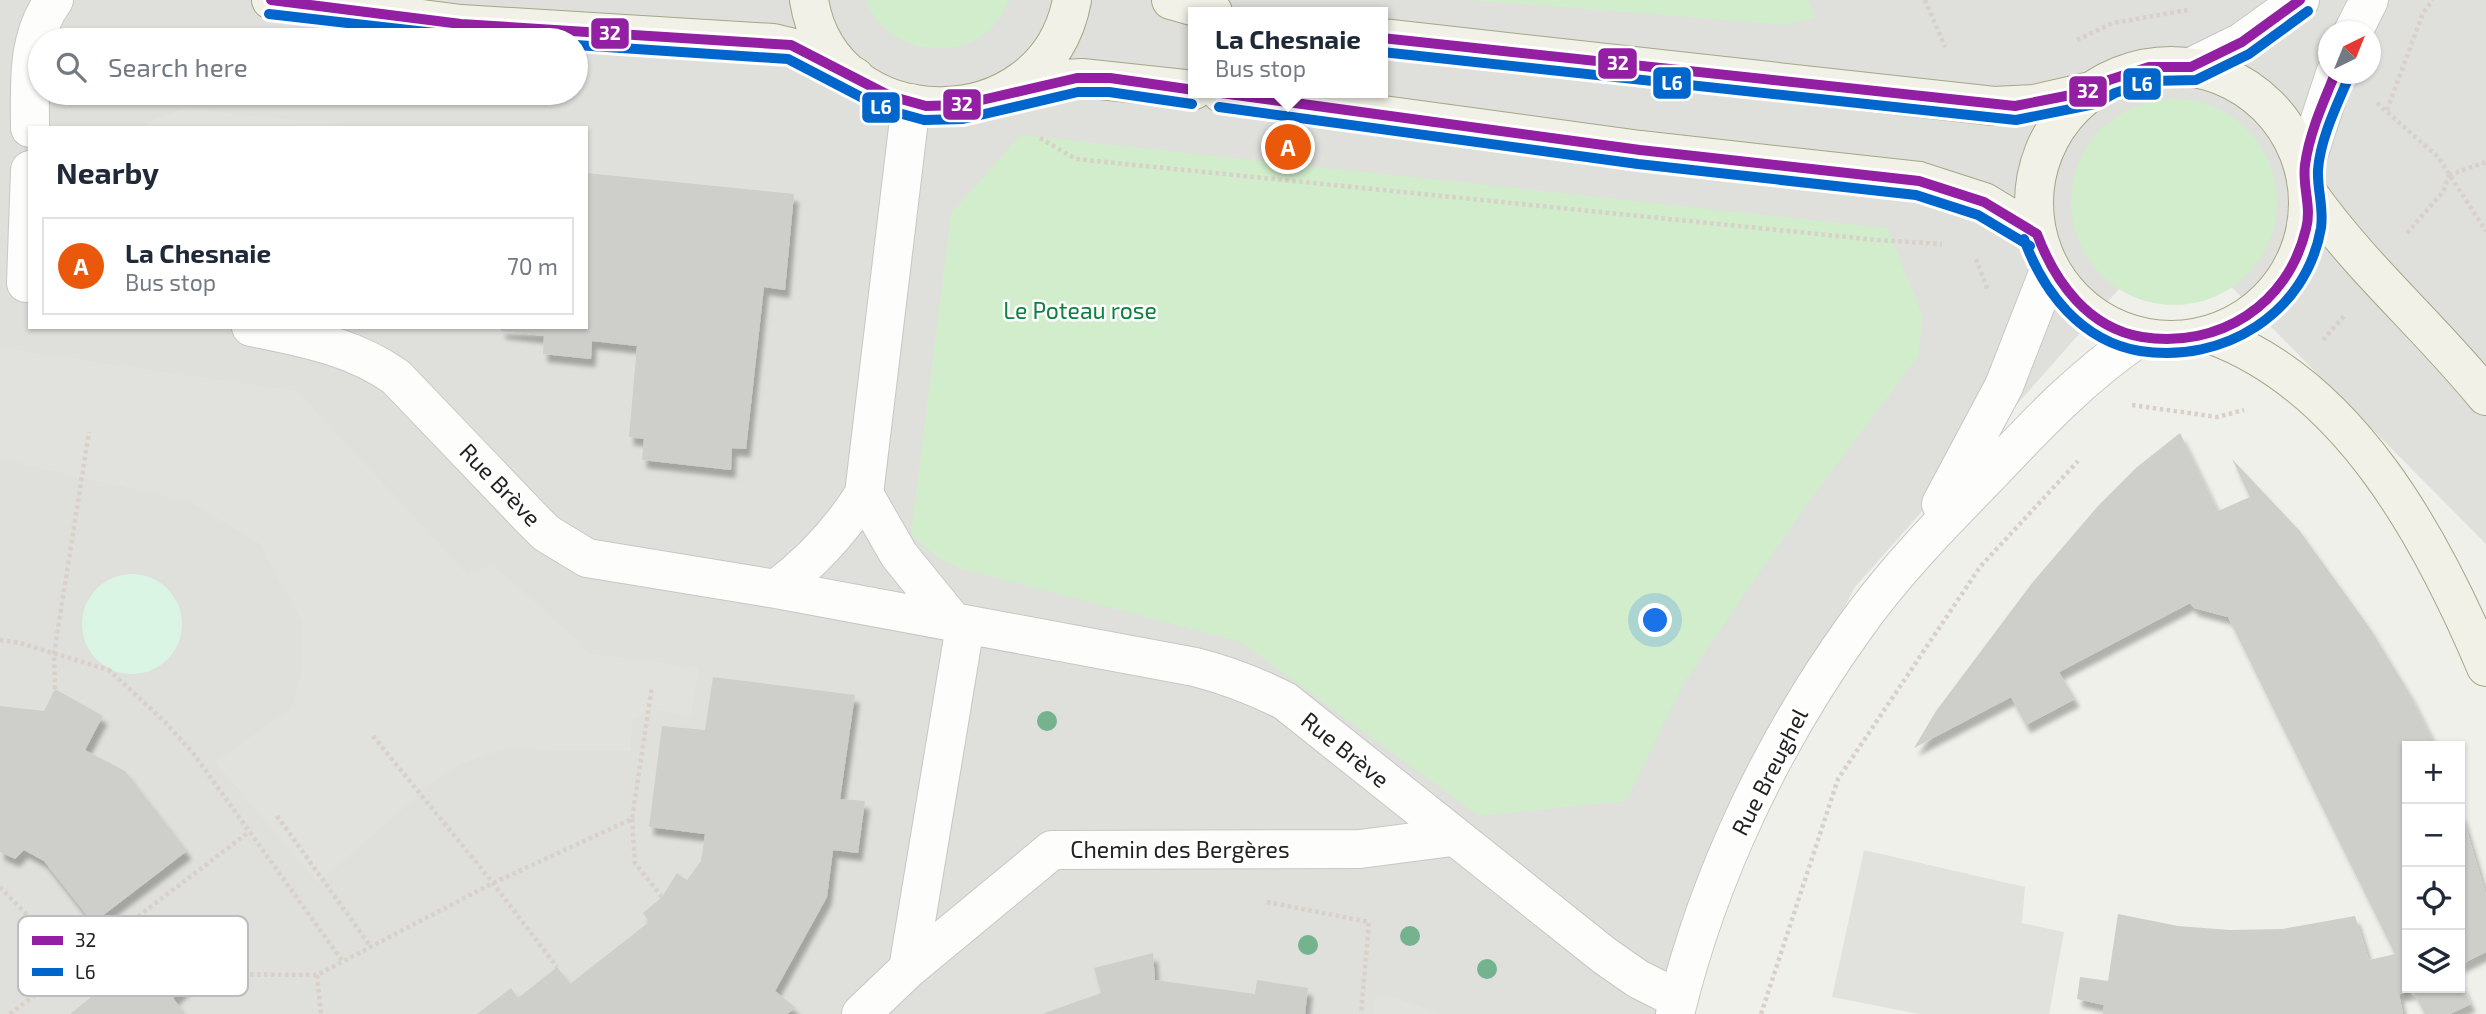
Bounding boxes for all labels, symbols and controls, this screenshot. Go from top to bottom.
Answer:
popup [1188,7,1388,98]
line badge: 32 [590,17,630,50]
text: 32 [599,21,621,44]
north arrow [2318,21,2381,84]
text: La Chesnaie [1215,23,1361,54]
search box [28,28,588,105]
line badge: 32 [1597,47,1638,80]
icon: search [52,48,90,86]
text: Search here [108,51,248,82]
text: 32 [1607,51,1629,74]
text: Bus stop [1215,54,1306,82]
line badge: L6 [1652,66,1692,100]
line badge: L6 [2122,67,2162,101]
text: L6 [1661,71,1683,94]
text: L6 [2131,72,2153,95]
line badge: 32 [2068,75,2108,108]
text: 32 [2077,79,2099,102]
line badge: 32 [942,88,982,121]
line badge: L6 [861,91,901,124]
text: 32 [951,92,973,115]
text: L6 [870,95,892,118]
pin: A [1265,121,1311,173]
text: Nearby [56,154,159,190]
text: La Chesnaie [125,237,271,268]
text: A [73,252,89,280]
text: 70 m [507,252,558,280]
text: Bus stop [125,268,216,296]
park label: Le Poteau rose [1003,296,1157,324]
street label: Rue Brève [454,437,547,532]
your location [1638,603,1672,637]
street label: Rue Breughel [1725,703,1813,840]
street label: Rue Brève [1296,705,1395,793]
map controls [2402,741,2465,993]
button: + [2402,741,2465,804]
button: − [2402,804,2465,867]
street label: Chemin des Bergères [1070,835,1290,863]
button: locate [2402,867,2465,930]
legend [18,916,248,996]
text: 32 [75,928,96,951]
button: layers [2402,930,2465,993]
text: L6 [75,960,96,983]

